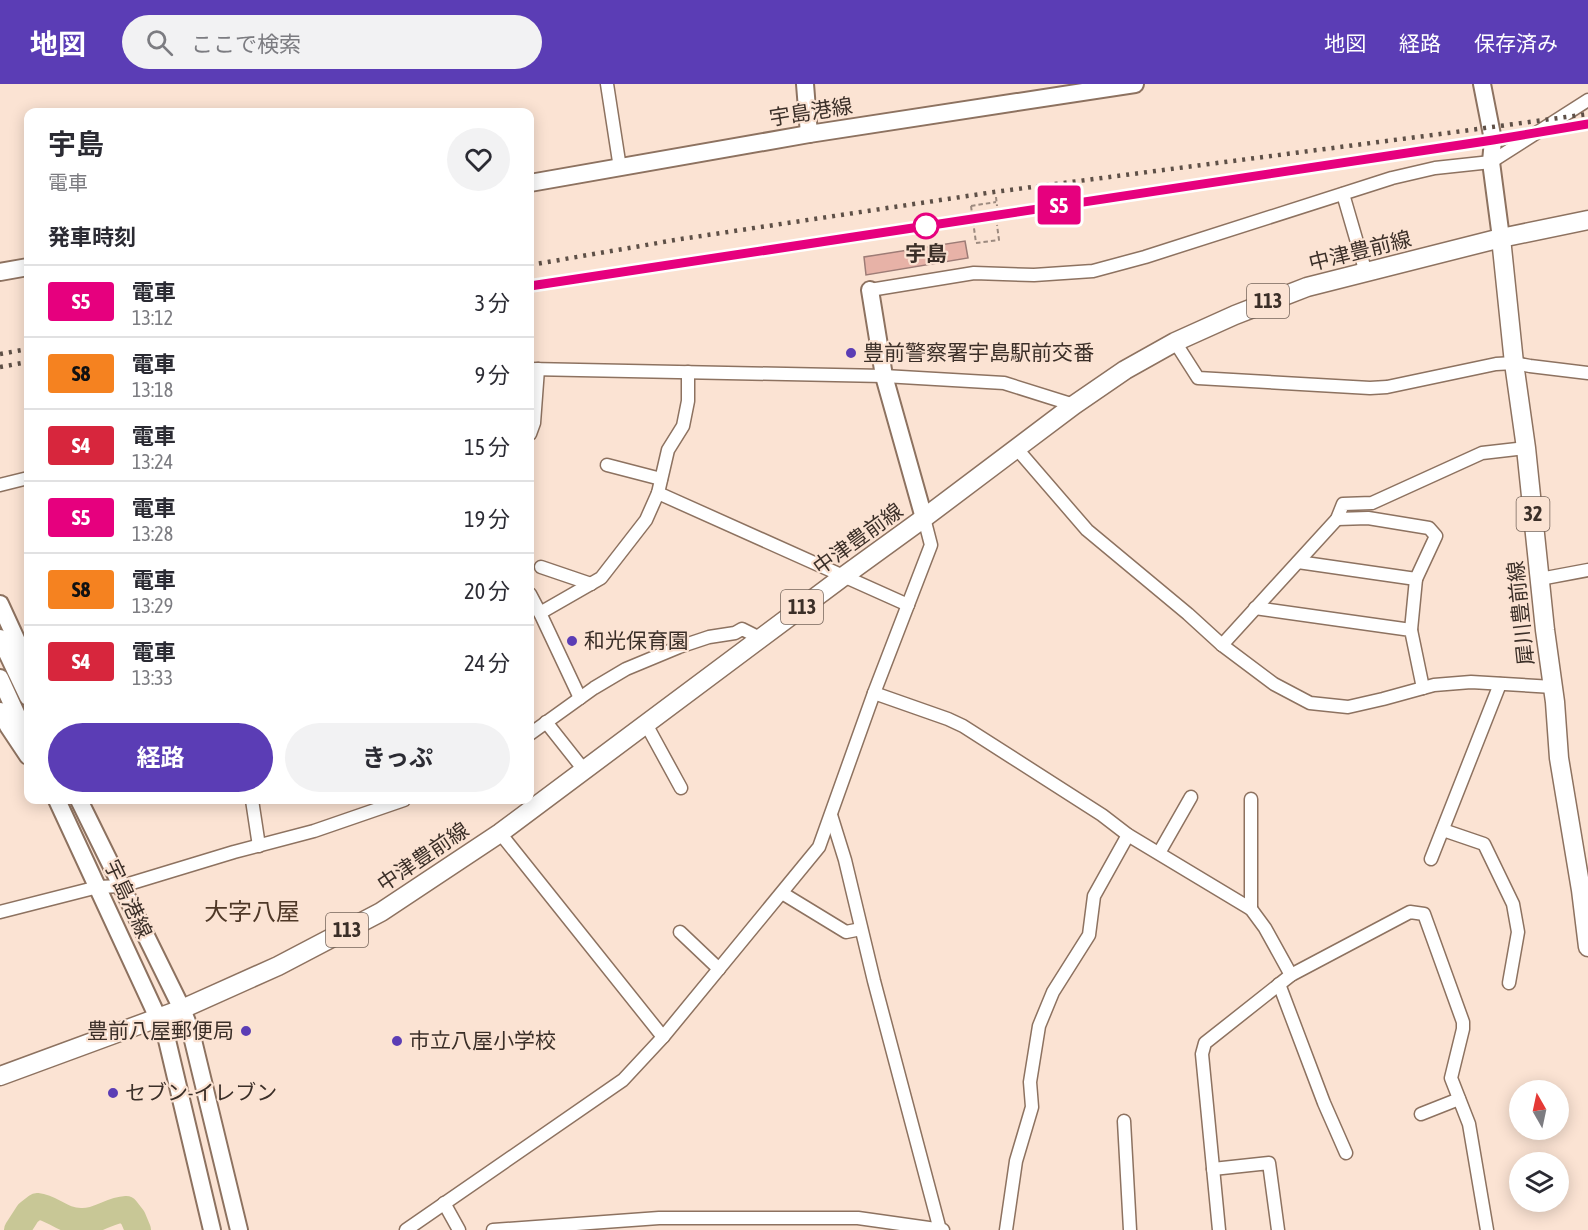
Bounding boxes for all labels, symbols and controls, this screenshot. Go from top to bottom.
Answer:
search box [122,15,542,69]
icon: search [143,26,176,59]
text: 地図 [30,28,86,60]
text: ここで検索 [191,31,301,57]
text: 地図 [1324,31,1366,55]
text: 経路 [1399,31,1441,55]
text: 保存済み [1474,31,1558,55]
street label: 宇島港線 [767,93,854,129]
text: 宇島 [48,128,104,160]
button: heart [447,128,510,191]
text: 電車 [48,171,88,194]
line badge: S5 [1032,186,1086,224]
text: S5 [1050,193,1068,217]
marker: 宇島 [913,213,939,239]
text: 発車時刻 [48,224,136,250]
street label: 中津豊前線 [1306,226,1414,274]
place label: 宇島 [905,241,947,265]
text: 電車 [132,279,176,305]
road number: 113 [1247,284,1289,318]
text: S5 [72,289,90,313]
text: 3 分 [475,290,510,316]
text: 13:12 [132,306,173,329]
place label: 豊前警察署宇島駅前交番 [863,340,1094,364]
marker: 豊前警察署宇島駅前交番 [844,346,858,360]
text: 電車 [132,351,176,377]
text: S8 [72,361,90,385]
text: 9 分 [475,362,510,388]
text: 13:18 [132,378,173,401]
text: 電車 [132,423,176,449]
text: S4 [72,433,90,457]
text: 15 分 [464,434,510,460]
text: 13:24 [132,450,173,473]
text: 電車 [132,495,176,521]
road number: 32 [1516,497,1550,531]
street label: 中津豊前線 [808,498,907,579]
text: S5 [72,505,90,529]
text: 19 分 [464,506,510,532]
text: 13:28 [132,522,173,545]
street label: 犀川豊前線 [1503,560,1537,667]
text: 電車 [132,567,176,593]
text: S8 [72,577,90,601]
text: 20 分 [464,578,510,604]
road number: 113 [781,590,823,624]
text: 13:29 [132,594,173,617]
place label: 和光保育園 [584,628,689,652]
marker: 和光保育園 [565,634,579,648]
text: 電車 [132,639,176,665]
text: S4 [72,649,90,673]
text: 24 分 [464,650,510,676]
text: 13:33 [132,666,173,689]
button: 経路 [48,723,273,792]
button: きっぷ [285,723,510,792]
street label: 中津豊前線 [372,817,473,895]
street label: 宇島港線 [100,855,158,942]
district label: 大字八屋 [204,898,300,925]
road number: 113 [326,913,368,947]
place label: 豊前八屋郵便局 [87,1018,234,1042]
marker: 豊前八屋郵便局 [239,1024,253,1038]
place label: 市立八屋小学校 [409,1028,556,1052]
marker: 市立八屋小学校 [390,1034,404,1048]
place label: セブン-イレブン [125,1080,277,1104]
north arrow [1509,1080,1569,1140]
map controls [1509,1080,1569,1212]
marker: セブン-イレブン [106,1086,120,1100]
button: layers [1509,1152,1569,1212]

